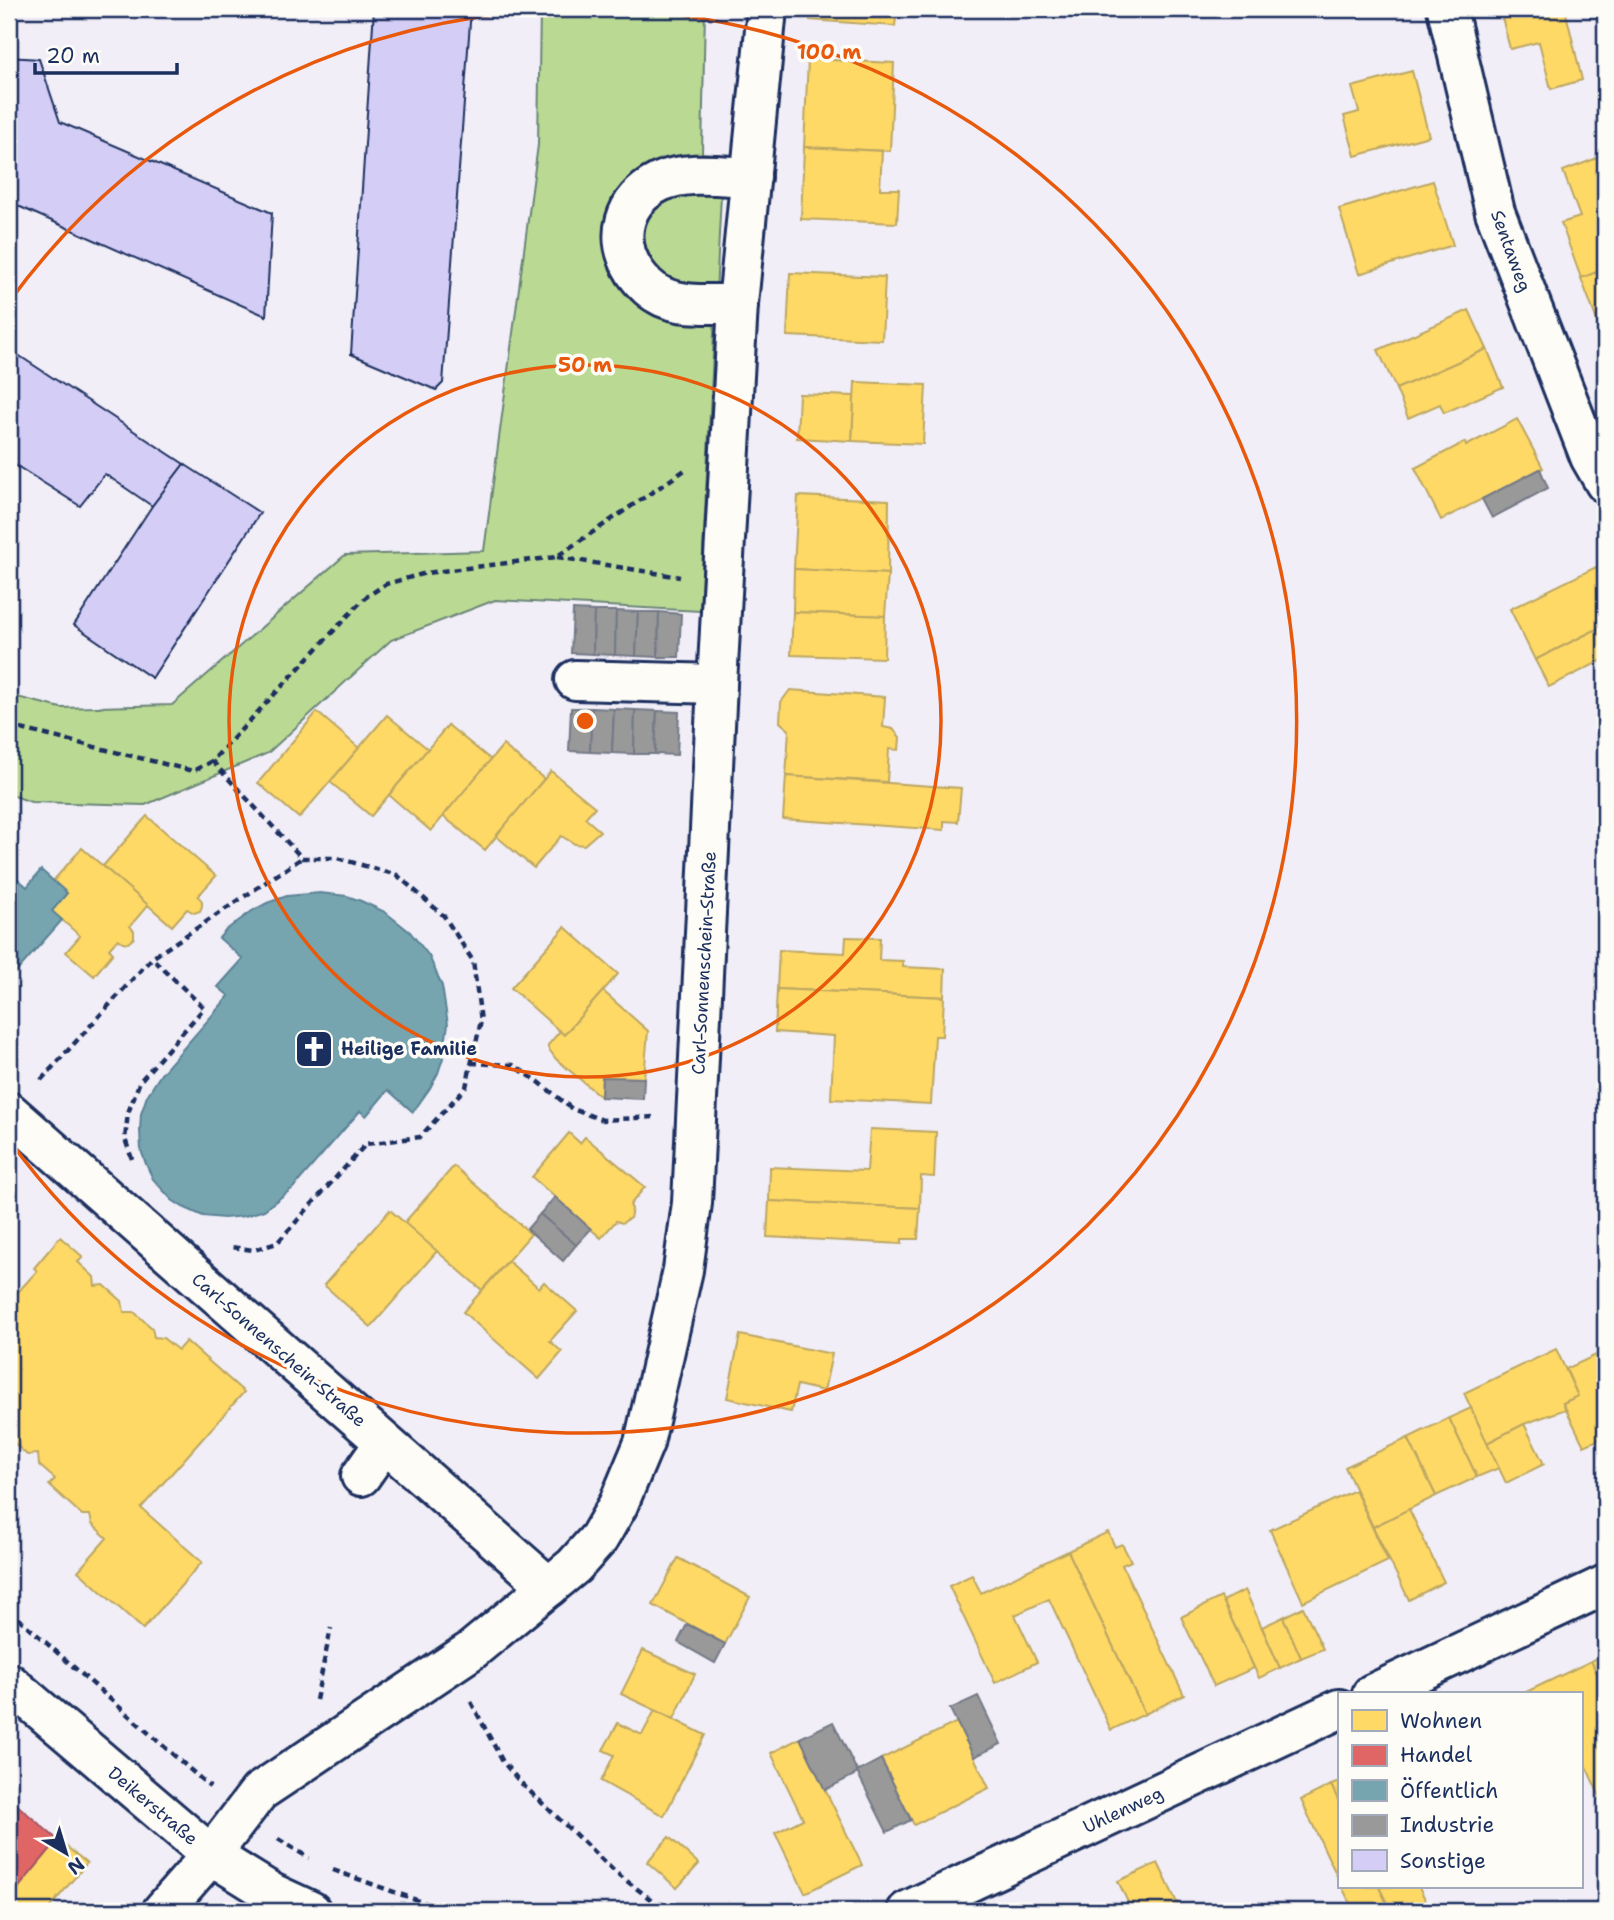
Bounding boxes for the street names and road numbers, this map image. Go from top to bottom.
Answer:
street label: Sentaweg [1485,207,1537,295]
street label: Carl-Sonnenschein-Straße [686,851,722,1075]
street label: Carl-Sonnenschein-Straße [187,1268,371,1432]
street label: Deikerstraße [103,1761,203,1851]
street label: Uhlenweg [1079,1781,1167,1839]

